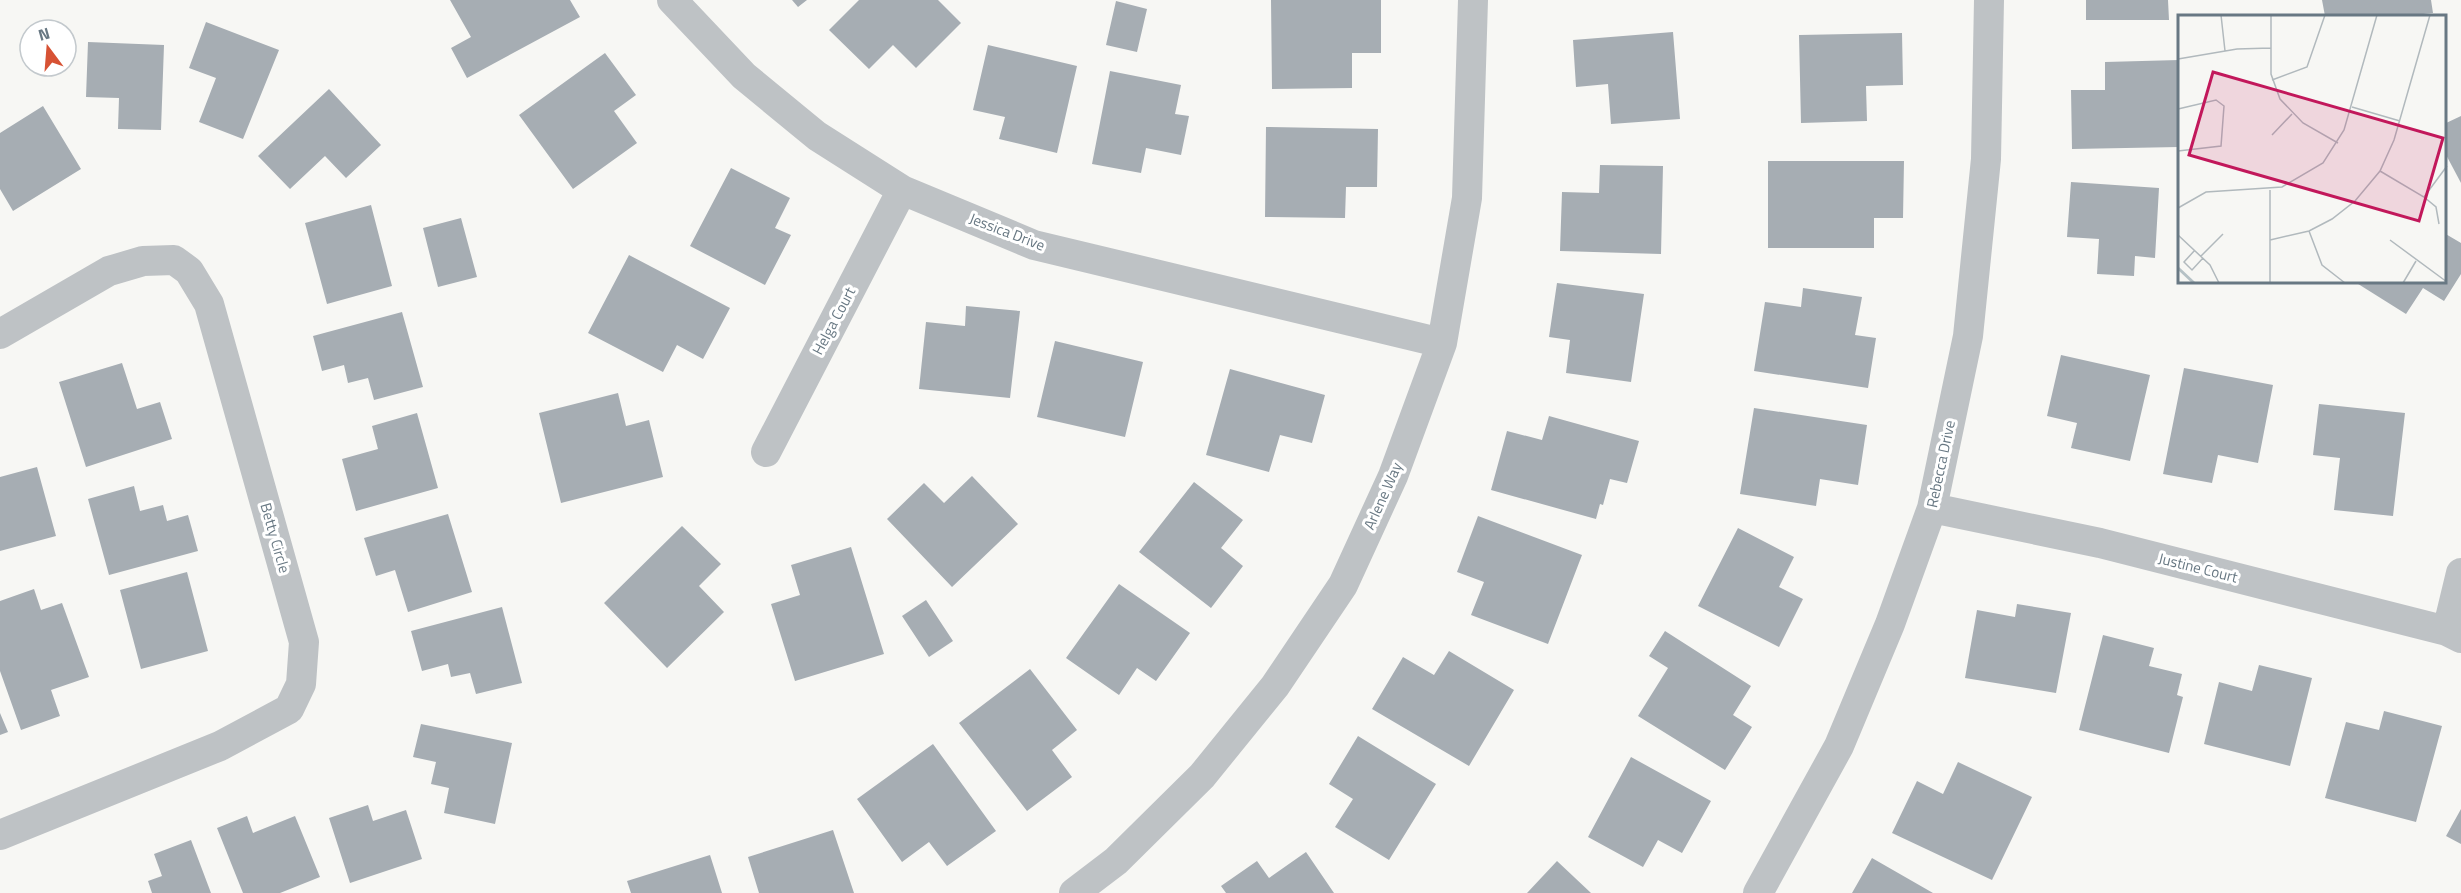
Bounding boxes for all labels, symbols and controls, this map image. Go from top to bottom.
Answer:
inset map [2178,15,2446,284]
north arrow [18,18,78,78]
text: N [35,21,53,47]
street label: Jessica Drive [966,207,1048,256]
street label: Helga Court [806,282,861,359]
street label: Rebecca Drive [1920,418,1961,510]
street label: Arlene Way [1357,458,1408,533]
street label: Betty Circle [255,500,296,576]
street label: Justine Court [2156,547,2241,589]

